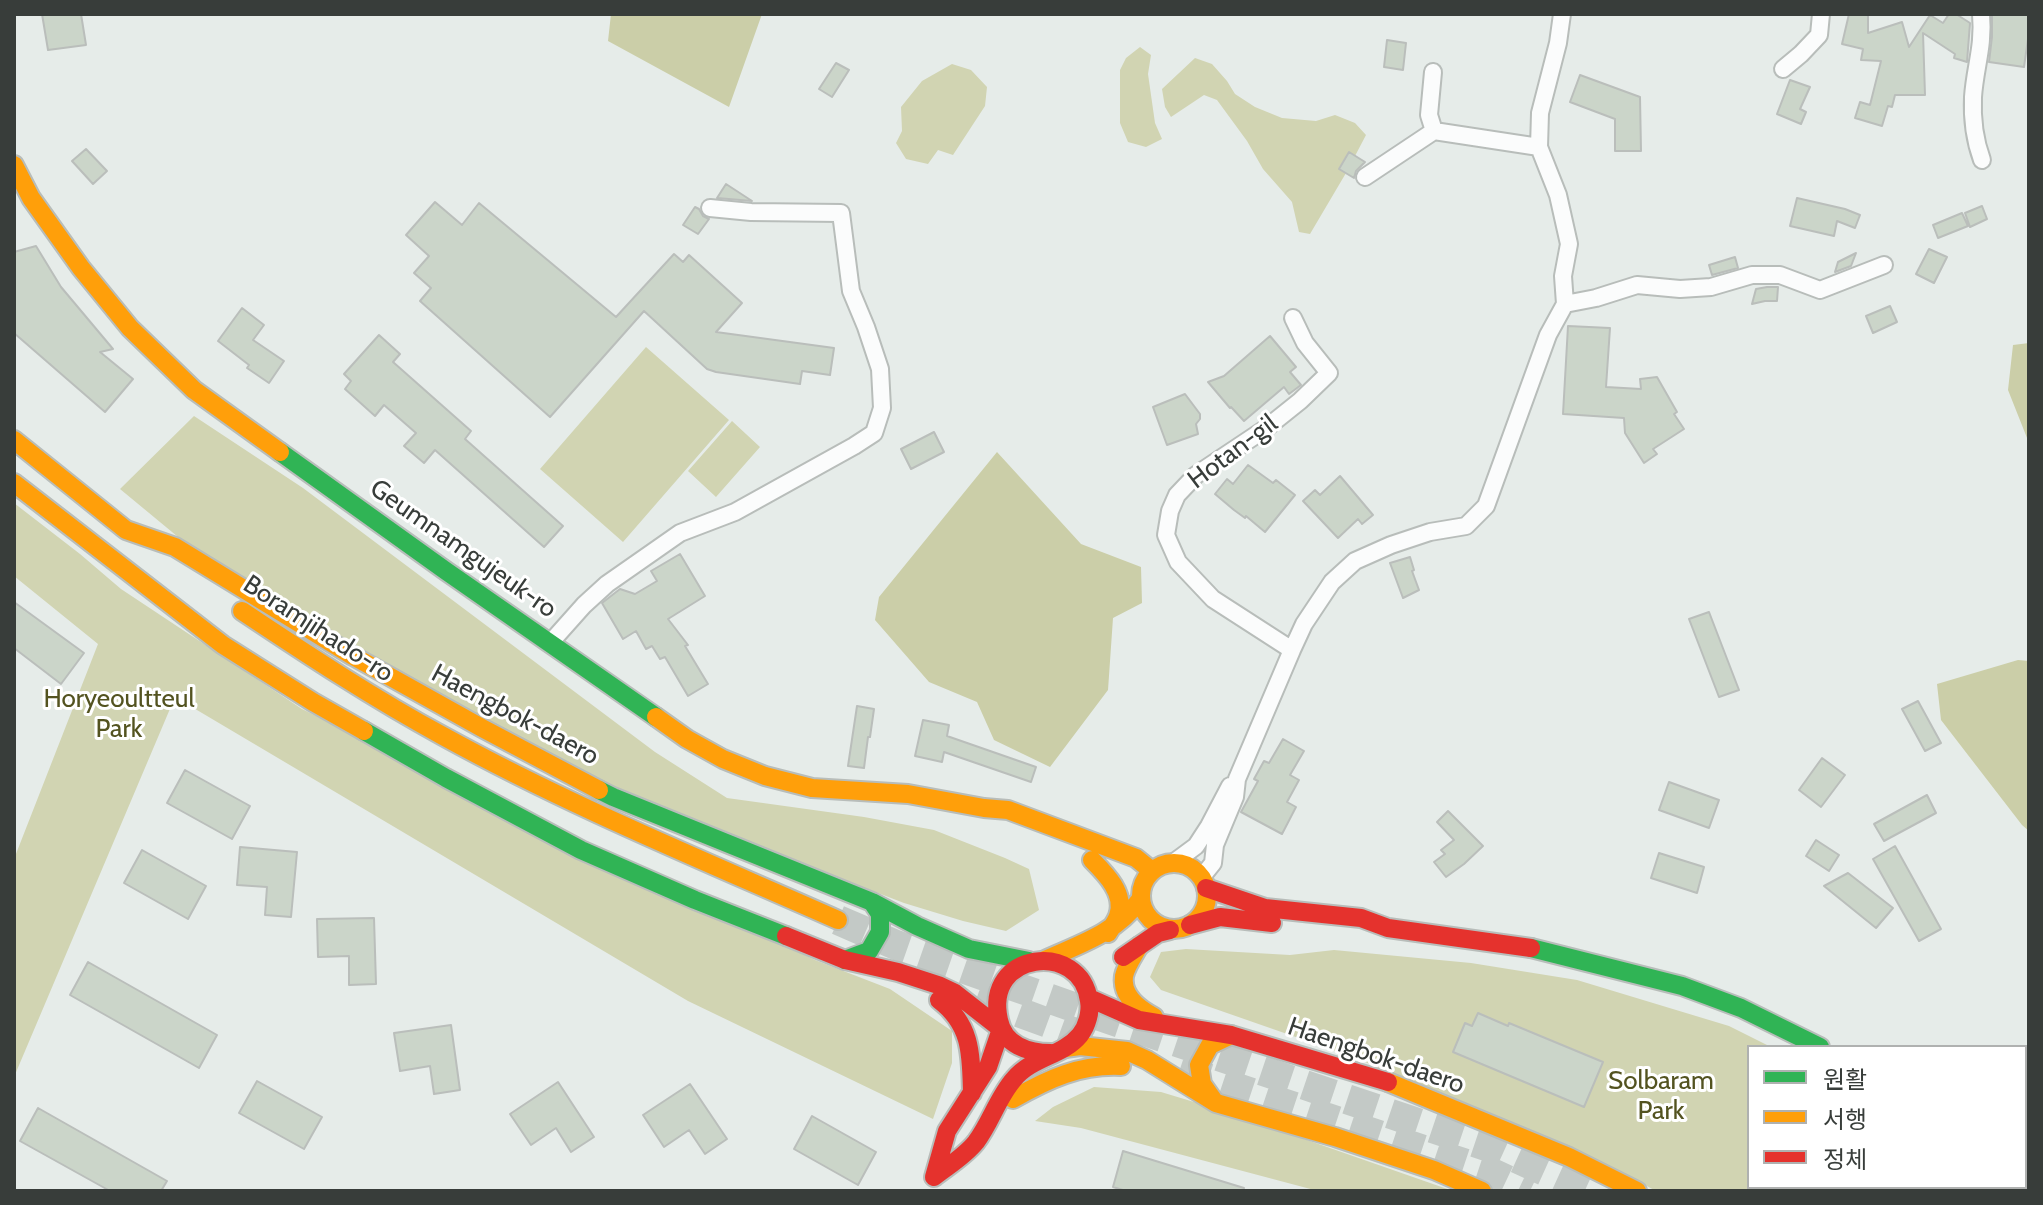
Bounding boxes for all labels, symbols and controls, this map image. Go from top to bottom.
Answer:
street label: Hotan-gil [1182,408,1284,496]
street label: Geumnamgujeuk-ro [364,473,562,625]
street label: Boramjihado-ro [237,569,399,689]
street label: Haengbok-daero [426,658,604,772]
park label: Horyeoultteul Park [43,683,195,744]
street label: Haengbok-daero [1284,1011,1468,1101]
legend [1747,1045,2027,1189]
park label: Solbaram Park [1608,1065,1714,1126]
text: 원활 [1823,1065,1867,1094]
text: 서행 [1823,1105,1867,1134]
text: 정체 [1823,1145,1867,1174]

